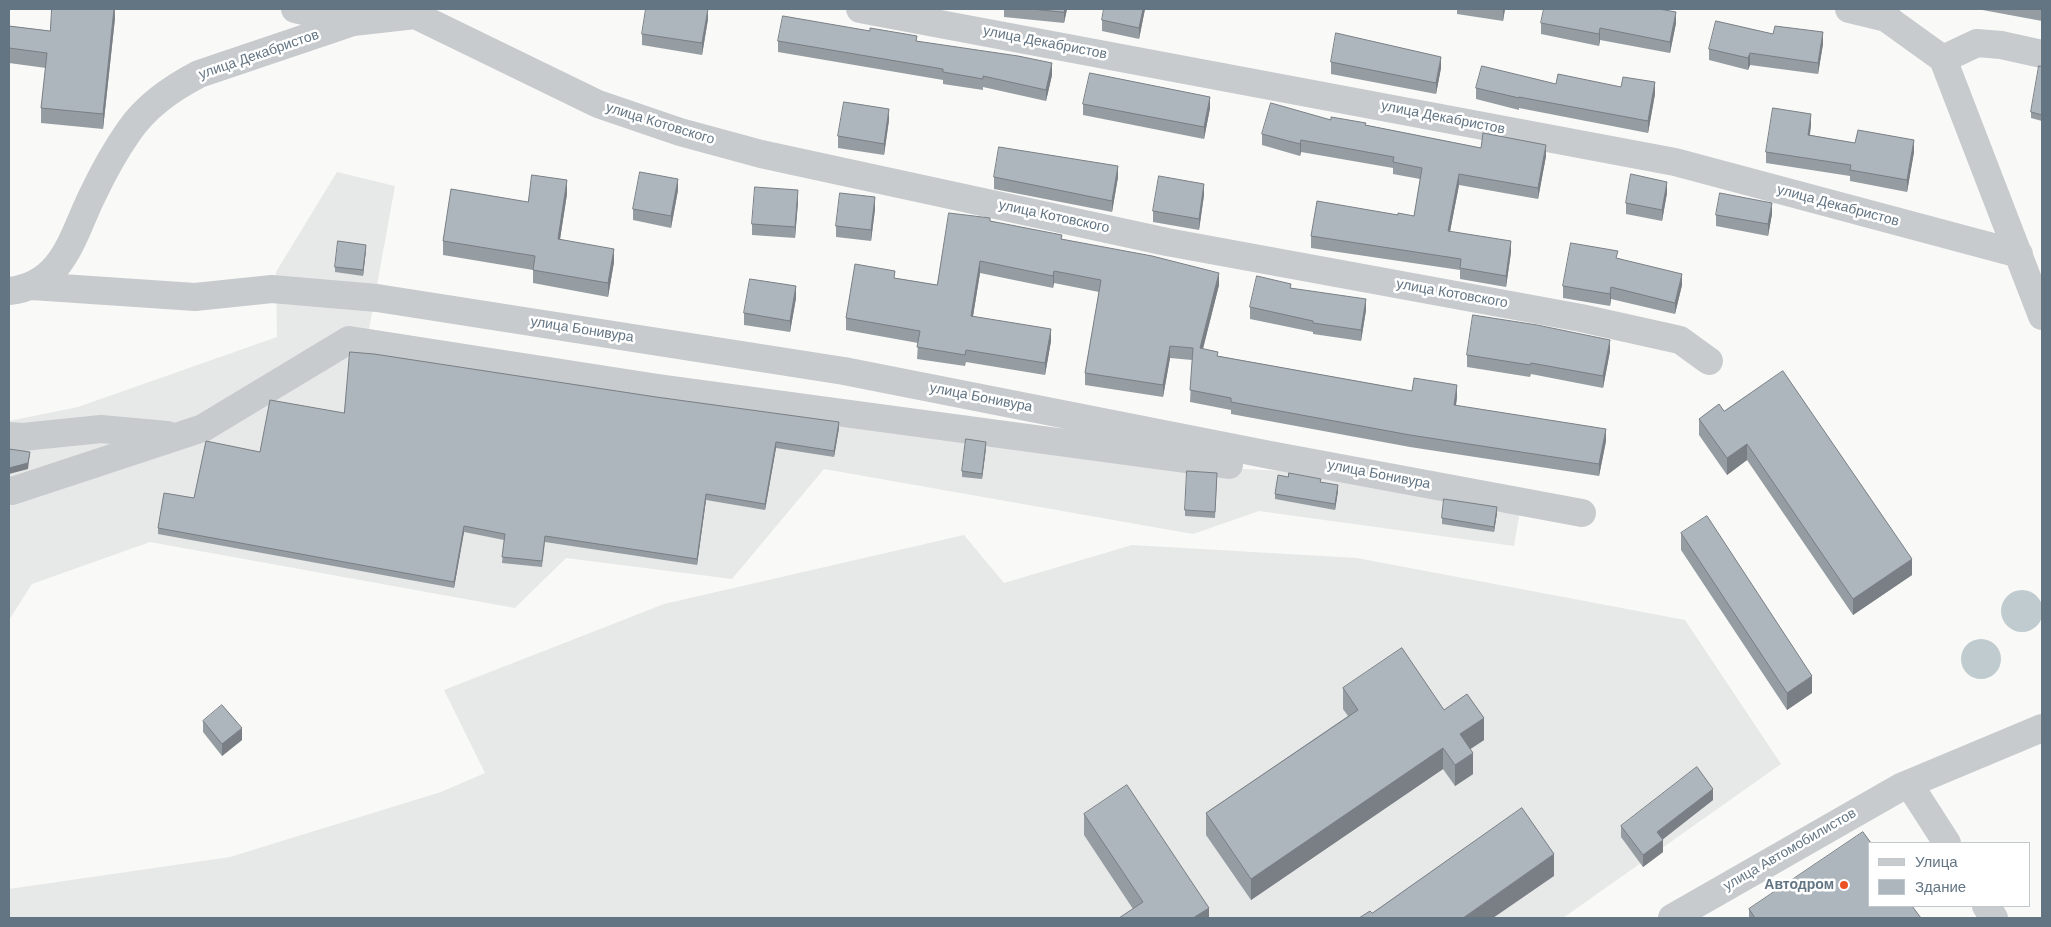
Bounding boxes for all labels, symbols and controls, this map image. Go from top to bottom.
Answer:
street label: улица Декабристов [982,23,1108,63]
street label: улица Декабристов [197,27,321,83]
street label: улица Декабристов [1380,98,1506,138]
street label: улица Котовского [604,99,716,149]
street label: улица Декабристов [1775,182,1901,230]
street label: улица Котовского [997,197,1111,237]
street label: улица Котовского [1395,276,1509,312]
street label: улица Бонивура [529,314,635,346]
street label: улица Бонивура [928,380,1034,416]
street label: улица Бонивура [1326,457,1432,493]
street label: улица Автомобилистов [1721,805,1859,895]
legend [1868,842,2031,907]
text: Улица [1915,852,1958,872]
place label: Автодром [1764,877,1834,893]
text: Здание [1915,877,1966,897]
marker: Автодром [1838,879,1850,891]

